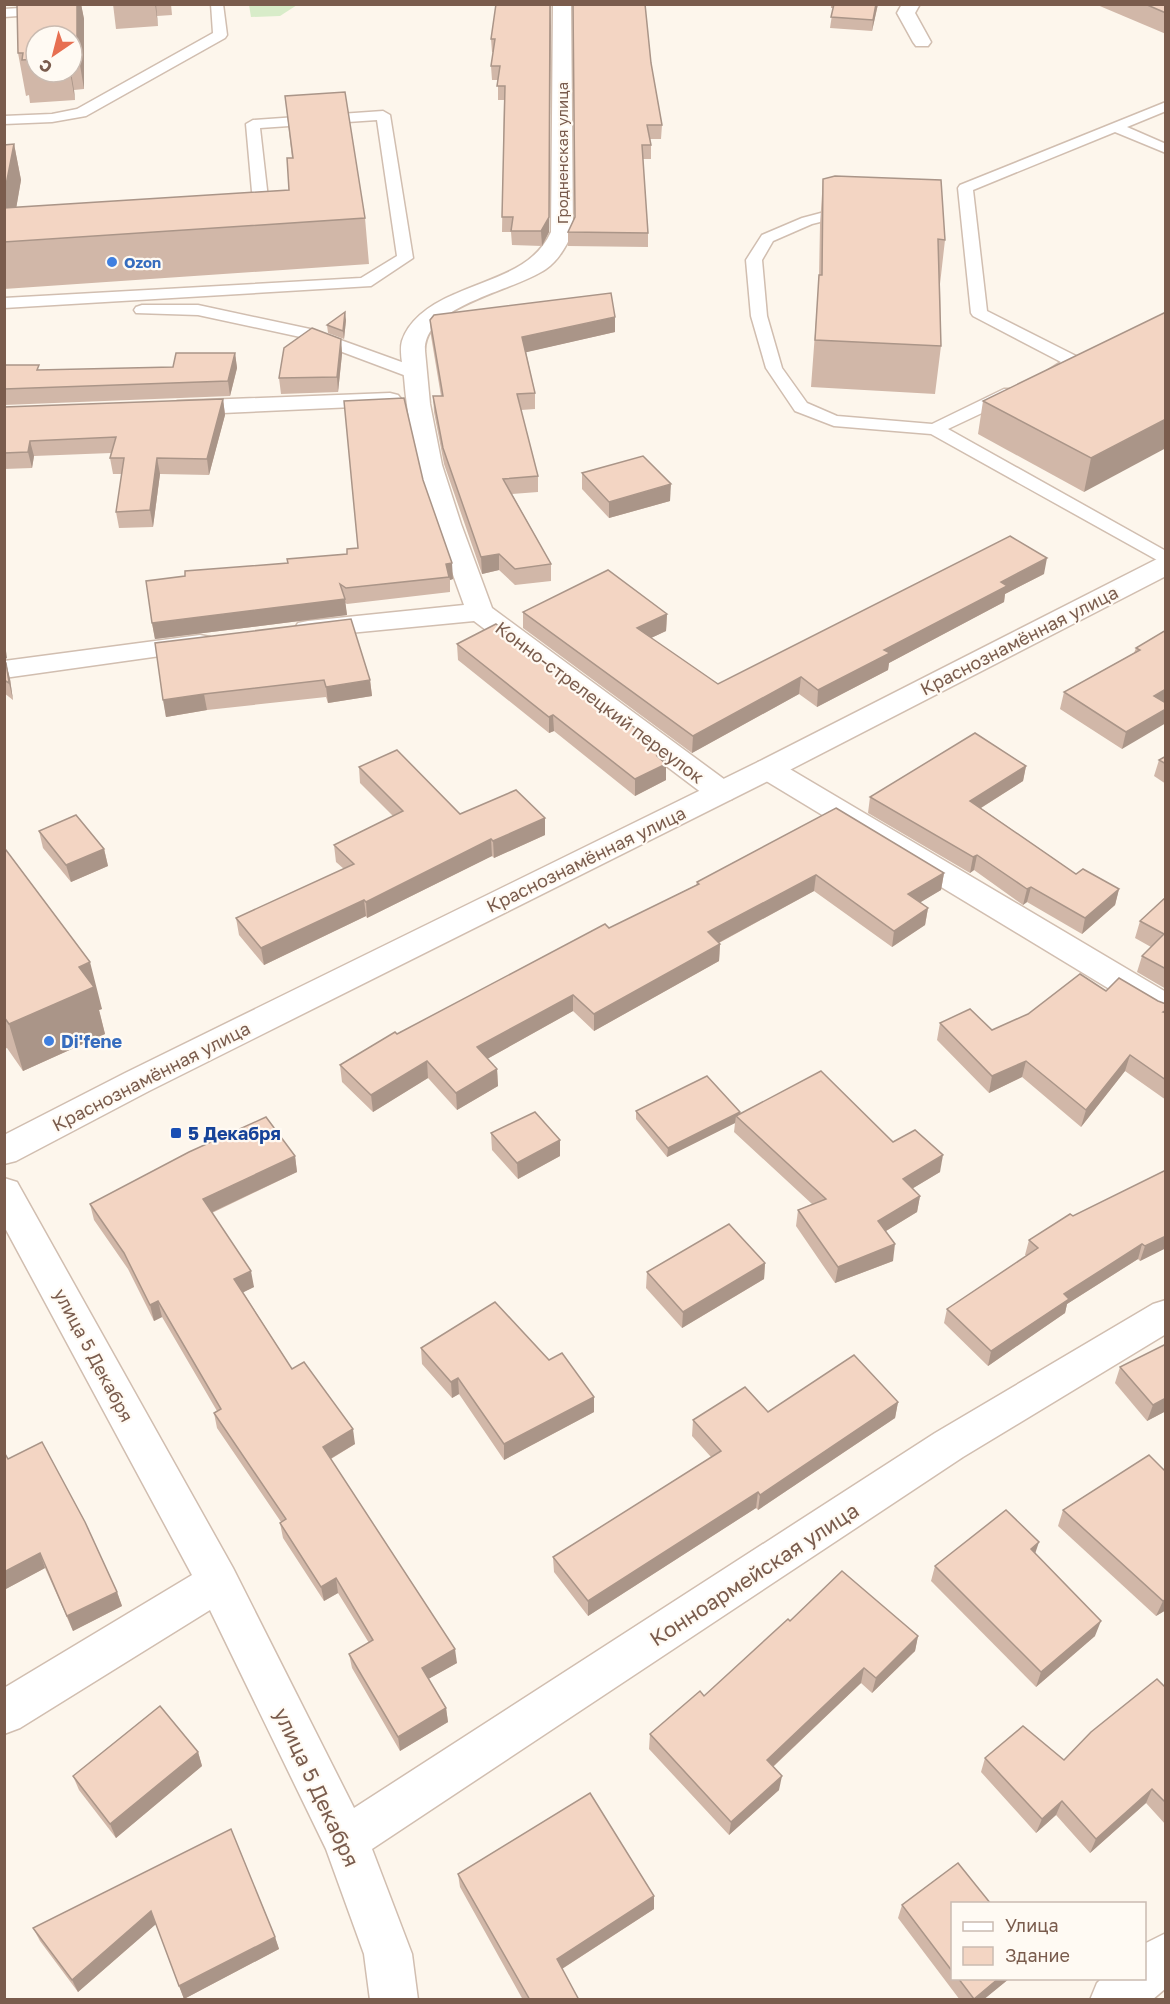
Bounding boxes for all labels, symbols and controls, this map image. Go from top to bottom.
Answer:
north arrow [24,24,84,84]
text: С [35,55,56,78]
street label: Гродненская улица [553,82,571,224]
place label: Ozon [124,253,161,271]
marker: Ozon [105,255,119,269]
street label: Краснознамённая улица [916,580,1122,700]
street label: Конно-стрелецкий переулок [491,616,709,788]
street label: Краснознамённая улица [483,801,689,917]
street label: Краснознамённая улица [48,1016,254,1136]
place label: Di'fene [61,1030,122,1052]
marker: Di'fene [42,1034,56,1048]
place label: 5 Декабря [188,1122,281,1144]
marker: 5 Декабря [169,1126,183,1140]
street label: улица 5 Декабря [50,1285,138,1425]
street label: Конноармейская улица [645,1497,863,1651]
street label: улица 5 Декабря [269,1703,365,1871]
legend [951,1902,1146,1980]
text: Улица [1005,1914,1059,1936]
text: Здание [1005,1944,1070,1966]

